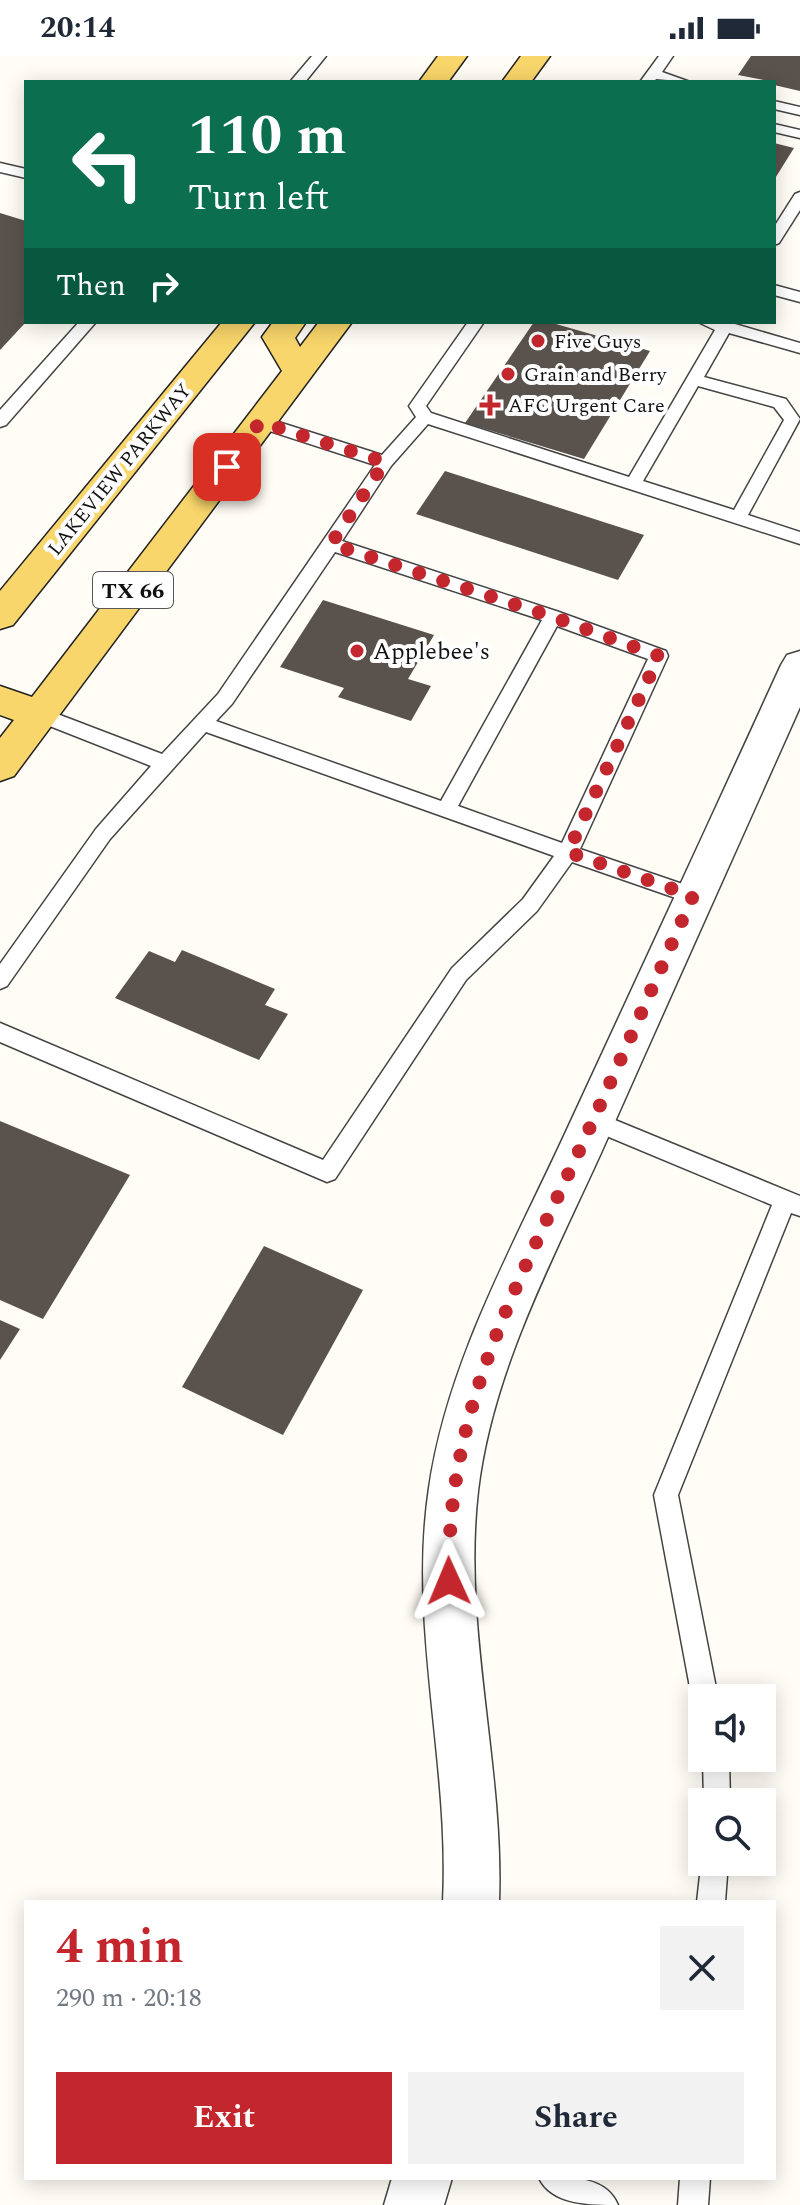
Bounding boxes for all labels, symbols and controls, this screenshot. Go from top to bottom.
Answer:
text: 20:14 [40,5,115,51]
text: 110 m [188,94,347,179]
icon: left [56,112,160,216]
text: Turn left [188,171,329,226]
text: Then [56,263,126,309]
icon: right [142,264,186,308]
place label: Five Guys [554,327,641,357]
marker: Five Guys [529,332,547,350]
place label: Grain and Berry [524,360,668,390]
marker: Grain and Berry [499,365,517,383]
street label: LAKEVIEW PARKWAY [41,377,199,562]
place label: AFC Urgent Care [508,391,665,421]
marker: AFC Urgent Care [479,394,501,416]
pin [193,433,261,501]
icon: arrive [205,445,249,489]
road number: TX 66 [93,572,173,608]
place label: Applebee's [373,634,490,670]
marker: Applebee's [348,642,366,660]
position arrow [407,1539,491,1623]
map controls [688,1684,776,1876]
button: sound [688,1684,776,1772]
button: search [688,1788,776,1876]
text: 4 min [56,1911,184,1984]
button: close [660,1926,744,2010]
text: 290 m · 20:18 [56,1978,202,2018]
button: Exit [56,2072,392,2164]
button: Share [408,2072,744,2164]

